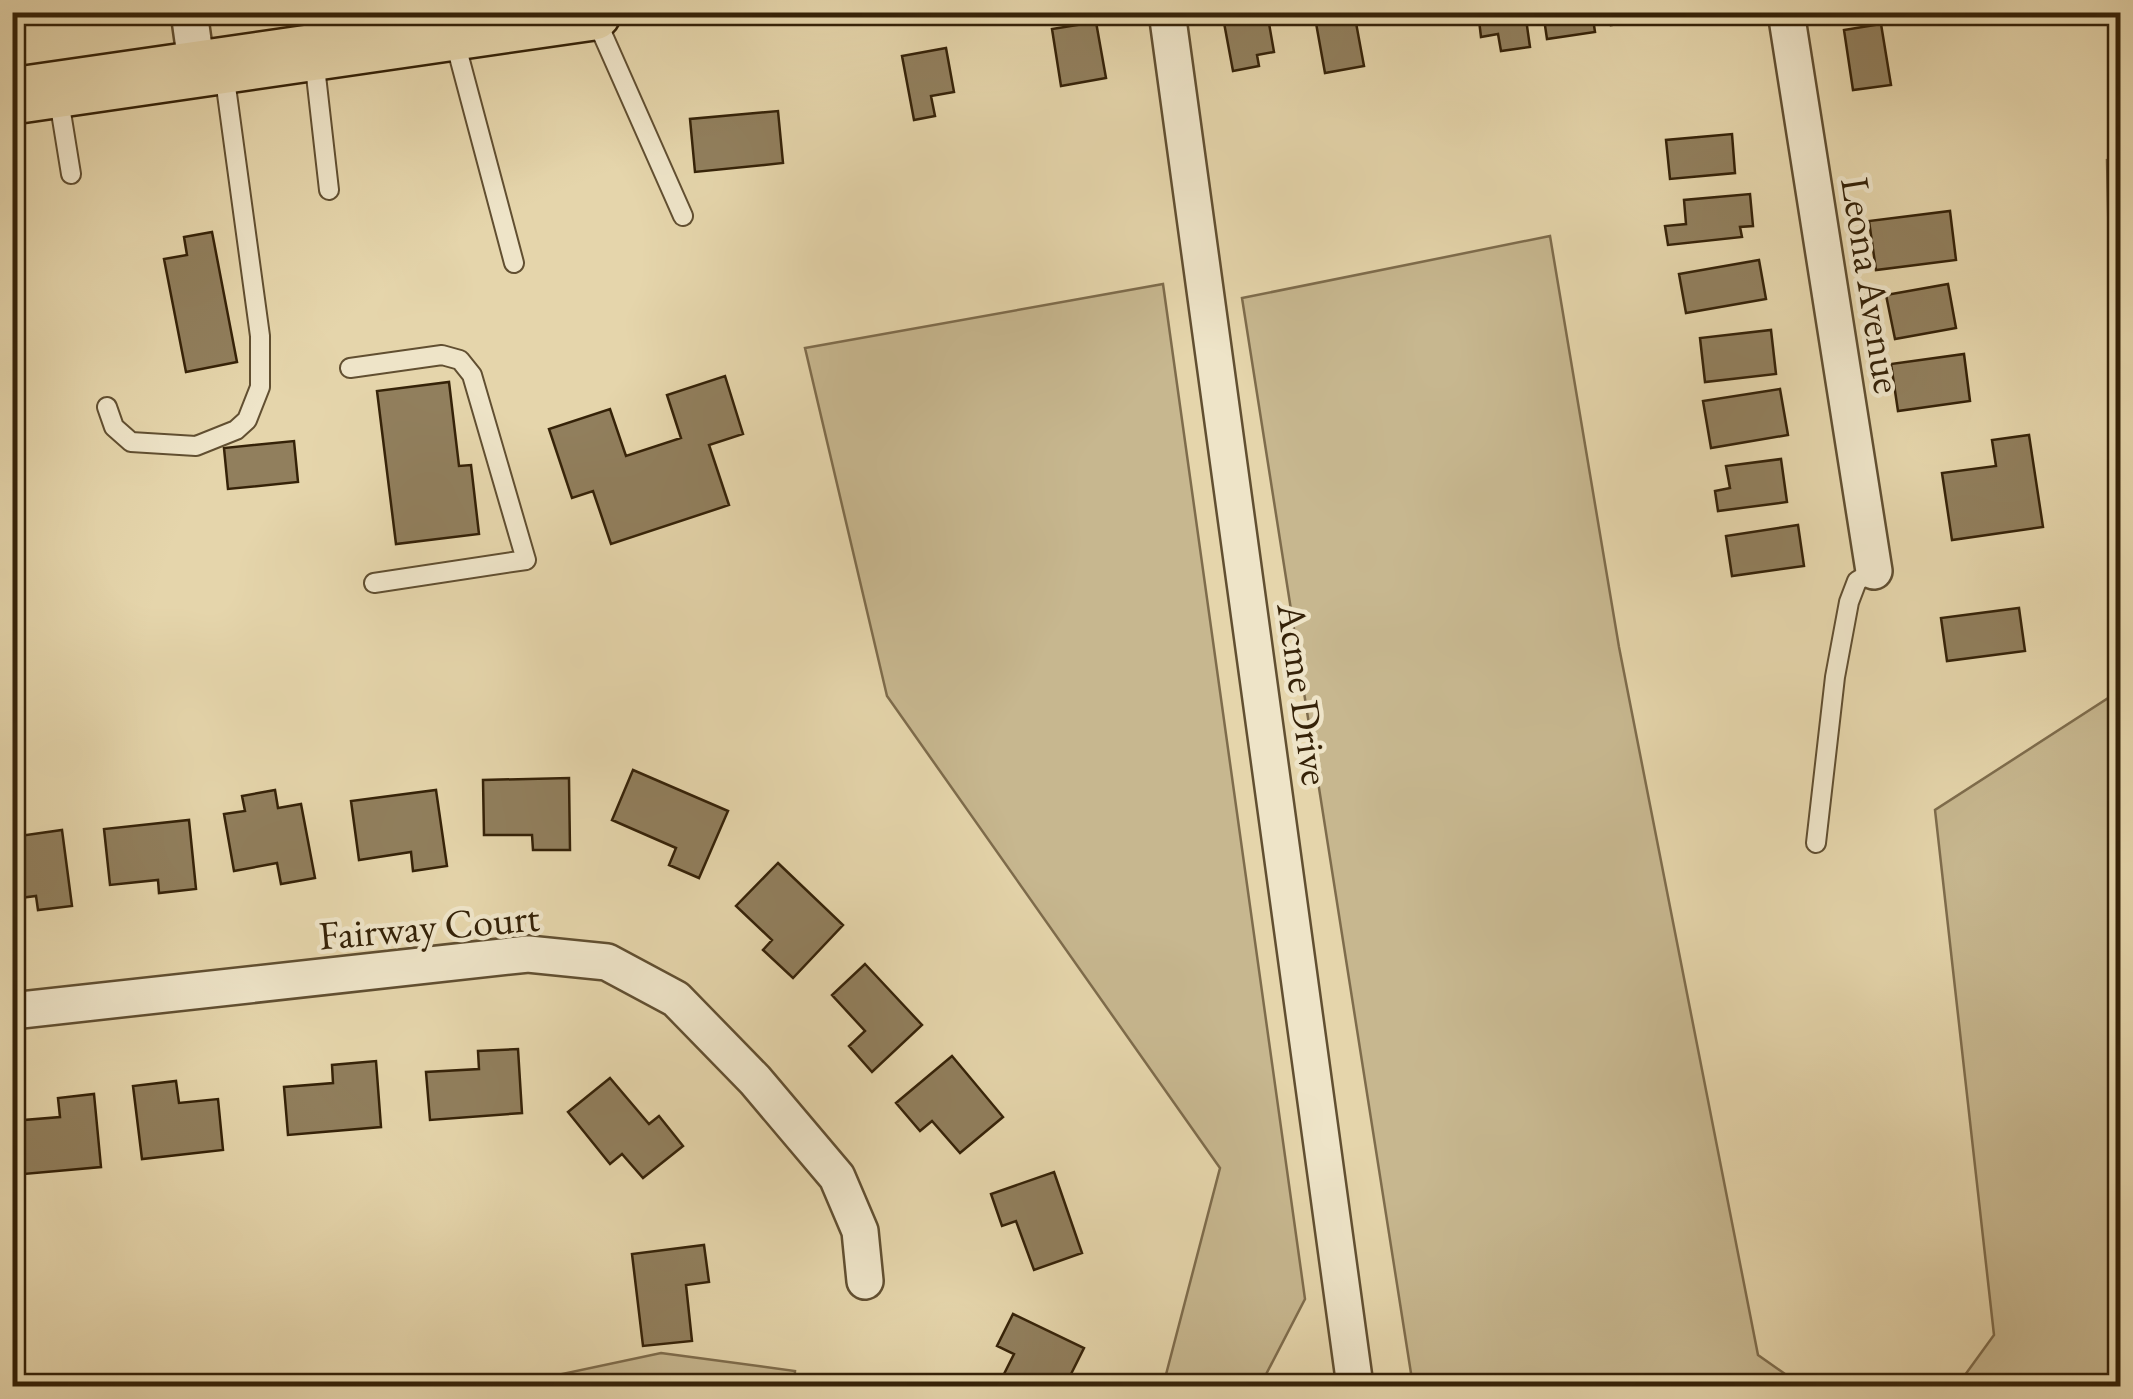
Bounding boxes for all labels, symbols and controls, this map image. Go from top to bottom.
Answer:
street label: Leona Avenue [1829,173,1915,397]
street label: Acme Drive [1265,599,1343,788]
street label: Fairway Court [316,890,542,962]

